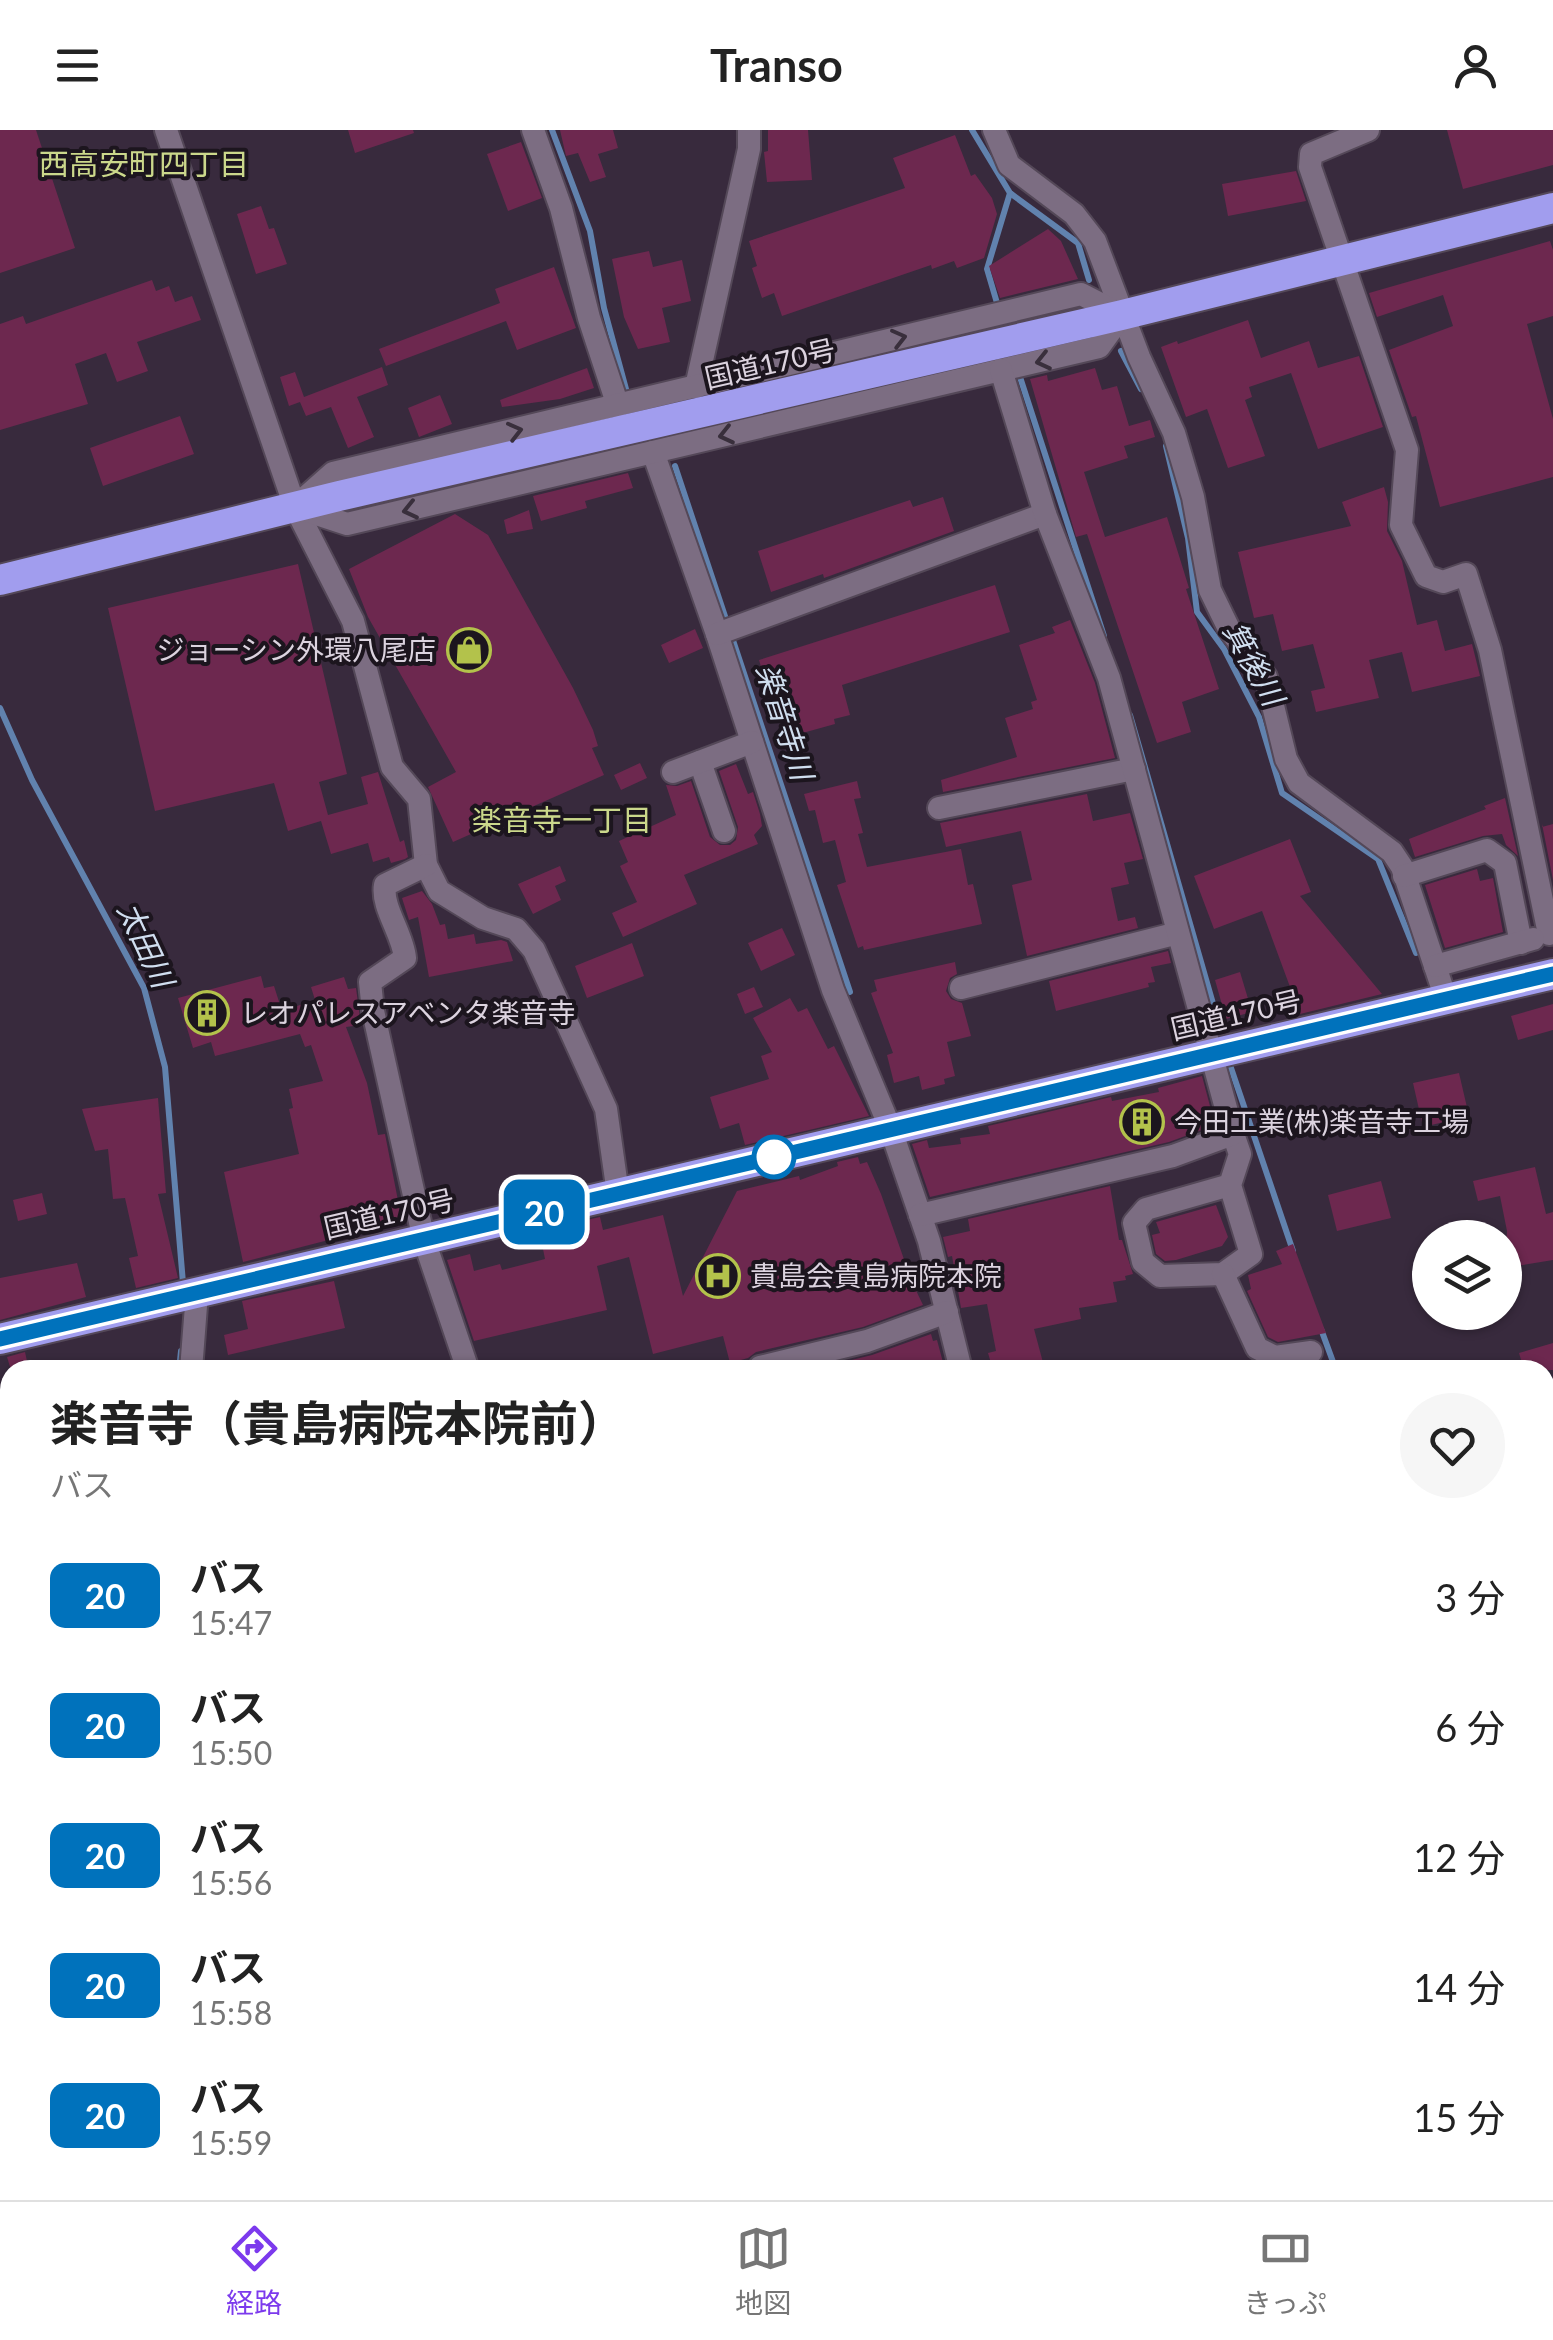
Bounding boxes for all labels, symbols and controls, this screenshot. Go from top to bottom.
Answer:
icon: menu [50,38,105,93]
text: Transo [710,38,843,92]
icon: person [1448,38,1503,93]
district label: 西高安町四丁目 [39,145,249,181]
one-way arrow [890,328,907,349]
street label: 国道170号 [701,332,838,395]
one-way arrow [1035,349,1052,370]
one-way arrow [506,422,523,443]
one-way arrow [718,423,735,444]
one-way arrow [402,498,419,519]
water label: 箕後川 [1217,615,1294,714]
shop icon: ジョーシン外環八尾店 [446,627,492,673]
place label: ジョーシン外環八尾店 [157,632,436,666]
water label: 楽音寺川 [750,659,822,787]
district label: 楽音寺一丁目 [472,801,652,837]
water label: 太田川 [111,896,183,995]
street label: 国道170号 [1167,983,1304,1046]
building icon: レオパレスアベンタ楽音寺 [184,990,230,1036]
place label: レオパレスアベンタ楽音寺 [240,995,575,1029]
building icon: 今田工業(株)楽音寺工場 [1119,1099,1165,1145]
place label: 今田工業(株)楽音寺工場 [1174,1104,1469,1138]
unlabelled marker [753,1136,795,1178]
line badge: 20 [499,1180,589,1244]
street label: 国道170号 [320,1182,457,1245]
text: 20 [524,1191,564,1233]
map controls [1412,1220,1522,1330]
button: layers [1412,1220,1522,1330]
hospital icon: 貴島会貴島病院本院 [695,1253,741,1299]
place label: 貴島会貴島病院本院 [750,1258,1002,1292]
button: heart [1400,1393,1505,1498]
text: 楽音寺（貴島病院本院前） [50,1394,626,1451]
text: バス [50,1465,114,1504]
text: バス [190,1554,266,1600]
text: 20 [85,1574,125,1616]
text: 3 分 [1435,1574,1505,1620]
text: 15:47 [190,1603,272,1642]
text: バス [190,1684,266,1730]
text: 20 [85,1704,125,1746]
text: 6 分 [1435,1704,1505,1750]
text: 15:50 [190,1733,272,1772]
text: バス [190,1814,266,1860]
text: 20 [85,1834,125,1876]
text: 12 分 [1413,1834,1505,1880]
text: 15:56 [190,1863,272,1902]
text: バス [190,1944,266,1990]
text: 20 [85,1964,125,2006]
text: 14 分 [1413,1964,1505,2010]
text: 15:58 [190,1993,272,2032]
text: バス [190,2074,266,2120]
text: 20 [85,2094,125,2136]
text: 15 分 [1413,2094,1505,2140]
text: 15:59 [190,2123,272,2162]
tab: 経路 [226,2221,282,2321]
tab: 地図 [735,2221,791,2321]
tab: きっぷ [1244,2221,1327,2321]

